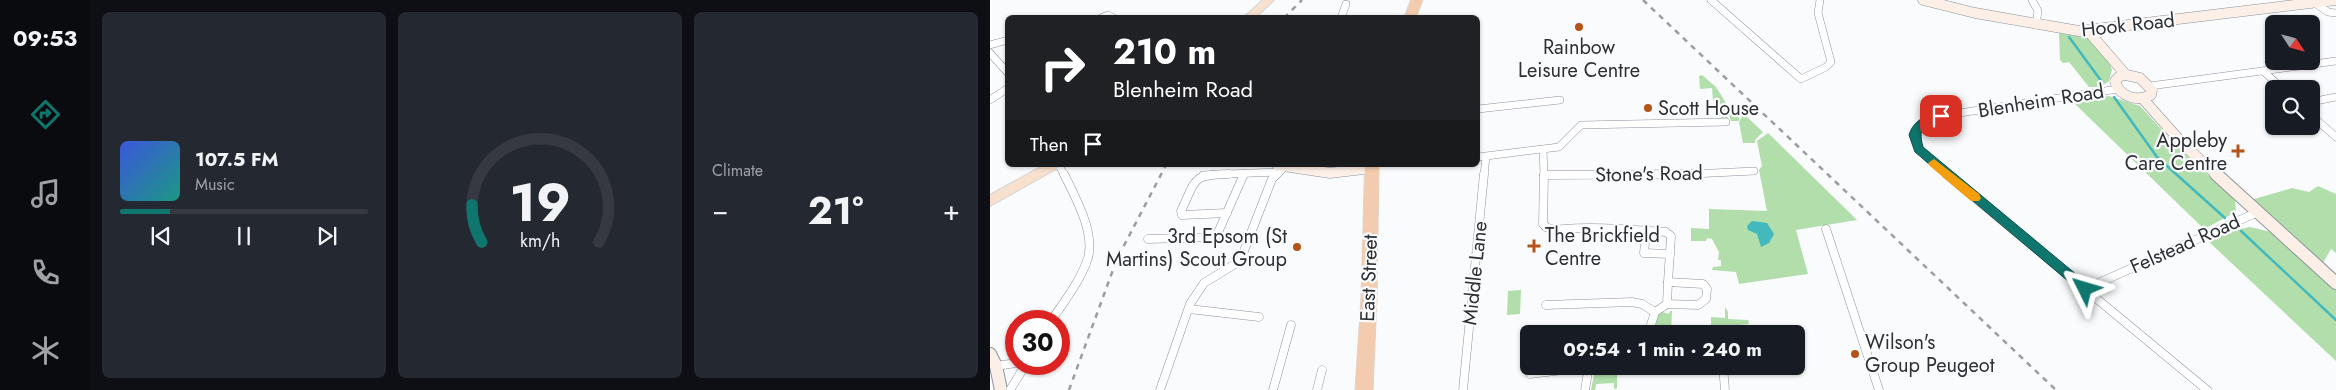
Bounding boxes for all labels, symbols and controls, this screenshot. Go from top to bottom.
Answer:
street label: Hook Road [2080,6,2176,44]
north arrow [2265,15,2320,70]
map controls [2265,15,2320,135]
marker: Rainbow Leisure Centre [1573,21,1585,33]
text: 09:53 [13,22,77,54]
text: 210 m [1113,27,1216,77]
place label: Rainbow Leisure Centre [1518,33,1640,85]
icon: right [1030,35,1095,100]
text: Blenheim Road [1113,73,1253,105]
street label: Blenheim Road [1976,77,2106,125]
button: search [2265,80,2320,135]
place label: Scott House [1658,94,1759,123]
pin [1920,95,1962,137]
icon: directions [28,97,63,132]
marker: Scott House [1642,102,1654,114]
icon: arrive [1927,102,1955,130]
place label: Appleby Care Centre [2125,126,2227,178]
icon: arrive [1079,130,1107,158]
text: Then [1030,131,1069,158]
marker: Appleby Care Centre [2231,144,2245,158]
text: 107.5 FM [195,146,278,173]
text: Climate [712,159,763,182]
street label: Stone's Road [1595,159,1703,189]
text: 19 [509,165,571,241]
text: Music [195,173,235,196]
icon: music [28,176,63,211]
text: 21° [808,183,863,238]
text: − [712,190,729,231]
text: + [943,190,960,231]
street label: Felstead Road [2125,207,2245,281]
street label: Middle Lane [1455,220,1495,326]
place label: The Brickfield Centre [1545,221,1660,273]
icon: previous [147,222,175,250]
icon: pause [230,222,258,250]
icon: next [313,222,341,250]
place label: 3rd Epsom (St Martins) Scout Group [1106,222,1287,274]
text: km/h [520,228,560,254]
street label: East Street [1353,234,1385,322]
marker: The Brickfield Centre [1527,239,1541,253]
marker: 3rd Epsom (St Martins) Scout Group [1291,241,1303,253]
icon: phone [28,255,63,290]
position arrow [2058,262,2110,314]
speed limit sign: 30 [1005,310,1070,375]
place label: Wilson's Group Peugeot [1865,328,1995,380]
icon: climate [28,333,63,368]
text: 09:54 · 1 min · 240 m [1563,336,1762,363]
marker: Wilson's Group Peugeot [1849,348,1861,360]

